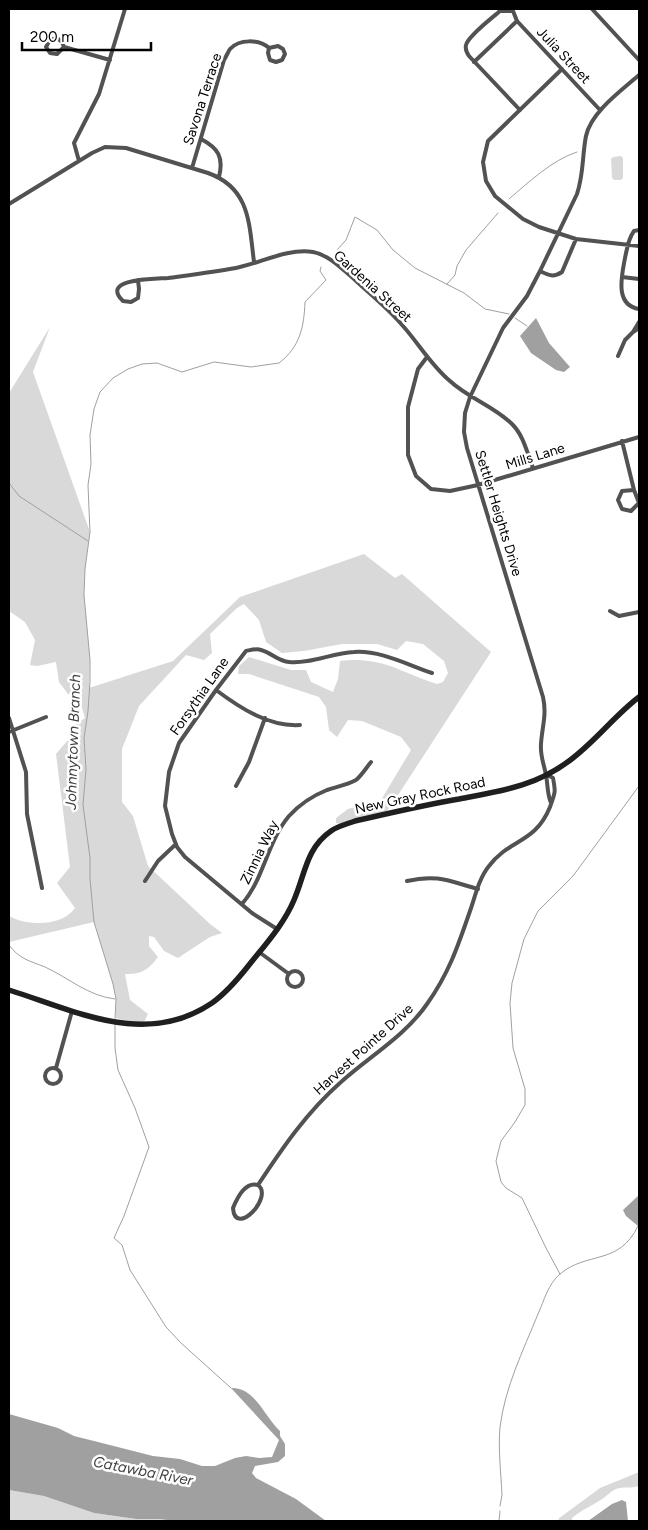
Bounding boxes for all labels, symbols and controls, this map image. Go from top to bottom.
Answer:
scale bar [22,20,151,52]
street label: Julia Street [533,24,594,87]
text: 200 m [30,28,74,46]
street label: Savona Terrace [180,51,225,147]
street label: Gardenia Street [330,247,415,326]
street label: Mills Lane [503,439,567,474]
street label: Settler Heights Drive [471,448,526,579]
street label: Forsythia Lane [166,654,233,738]
water label: Johnnytown Branch [62,674,84,811]
street label: New Gray Rock Road [353,773,487,818]
street label: Zinnia Way [237,817,282,887]
street label: Harvest Pointe Drive [310,1000,417,1099]
water label: Catawba River [92,1453,195,1490]

